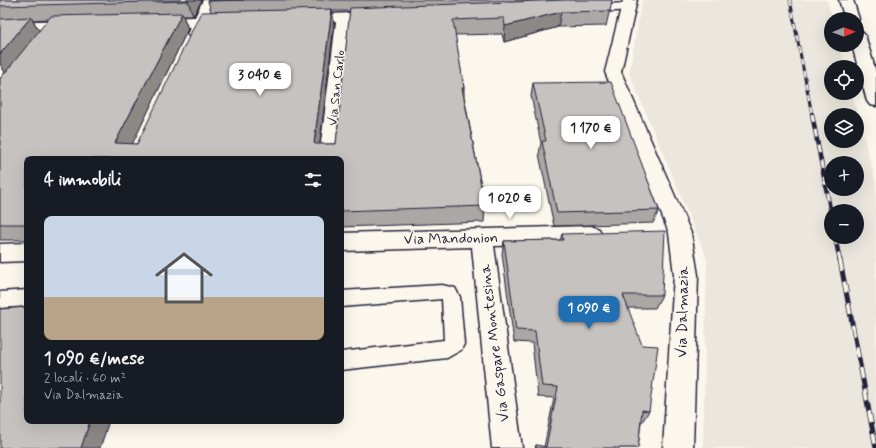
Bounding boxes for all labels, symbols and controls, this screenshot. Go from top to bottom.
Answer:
north arrow [824,12,864,52]
map controls [824,12,864,244]
street label: Via San Carlo [325,49,349,127]
button: locate [824,60,864,100]
pin: 3 040 € [223,63,297,97]
text: 3 040 € [238,67,282,84]
button: layers [824,108,864,148]
pin: 1 170 € [554,116,628,150]
text: 1 170 € [570,120,612,137]
button: + [824,156,864,196]
text: 4 immobili [44,169,121,191]
icon: filters [302,169,324,191]
pin: 1 020 € [473,186,547,220]
text: 1 020 € [488,190,532,207]
button: − [824,204,864,244]
street label: Via Mandonion [404,228,498,250]
icon: home [148,242,220,314]
street label: Via Gaspare Montesina [475,262,515,423]
street label: Via Dalmazia [672,265,694,358]
pin: 1 090 € [552,296,626,330]
text: 1 090 € [568,300,610,317]
text: 1 090 €/mese [44,348,145,370]
text: 2 locali · 60 m² [44,370,126,387]
text: Via Dalmazia [44,387,123,404]

